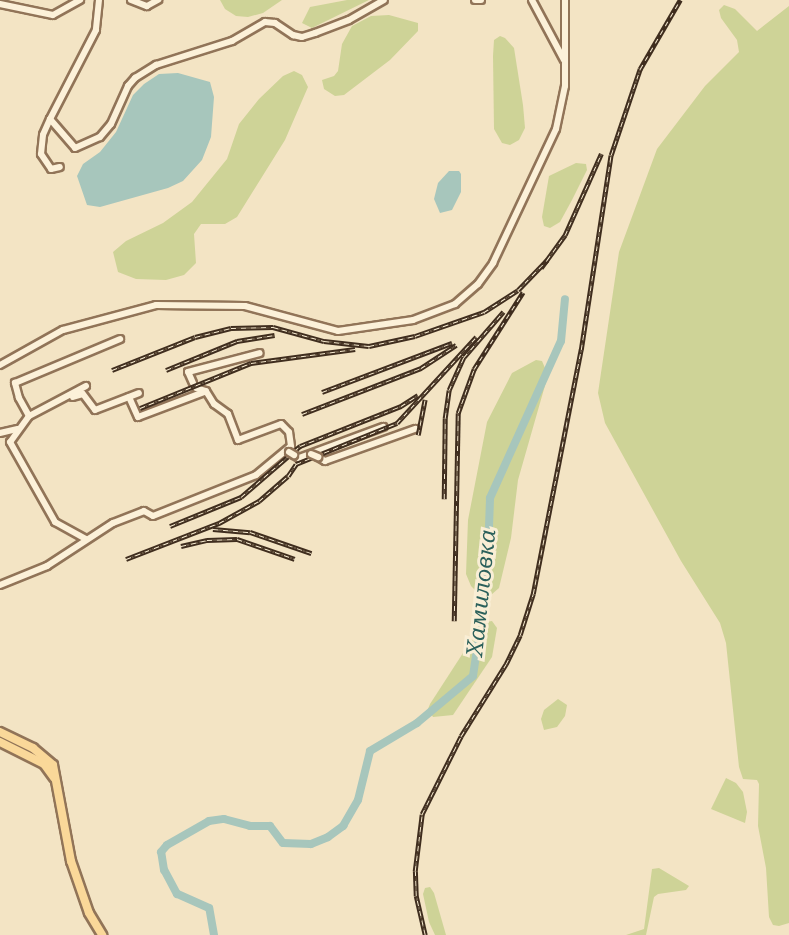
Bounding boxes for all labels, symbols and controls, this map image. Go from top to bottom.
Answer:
water label: Хамиловка [462,528,502,658]

